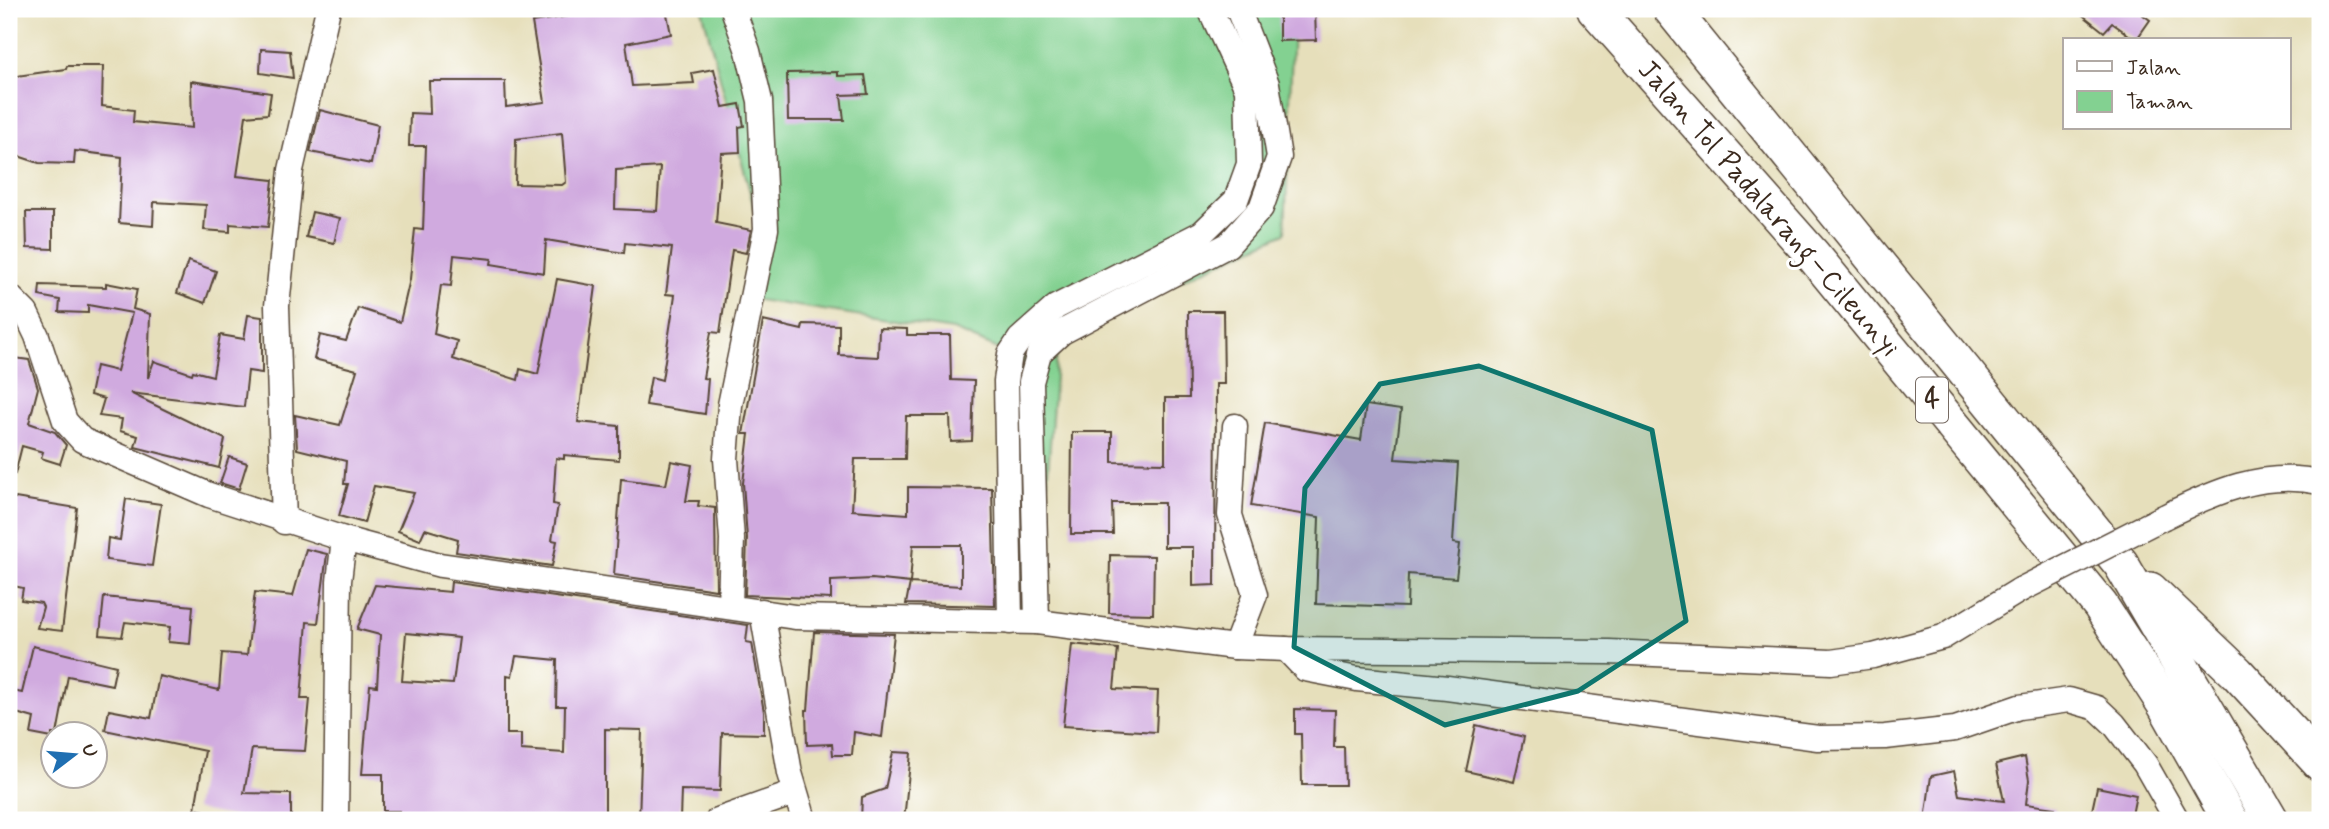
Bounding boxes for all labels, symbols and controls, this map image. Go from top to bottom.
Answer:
legend [2063,38,2290,130]
street label: Jalan Tol Padalarang–Cileunyi [1626,53,1907,367]
text: Jalan [2126,54,2181,82]
text: Taman [2126,88,2193,116]
road number: 4 [1916,378,1948,422]
north arrow [38,720,108,790]
text: U [75,741,103,760]

